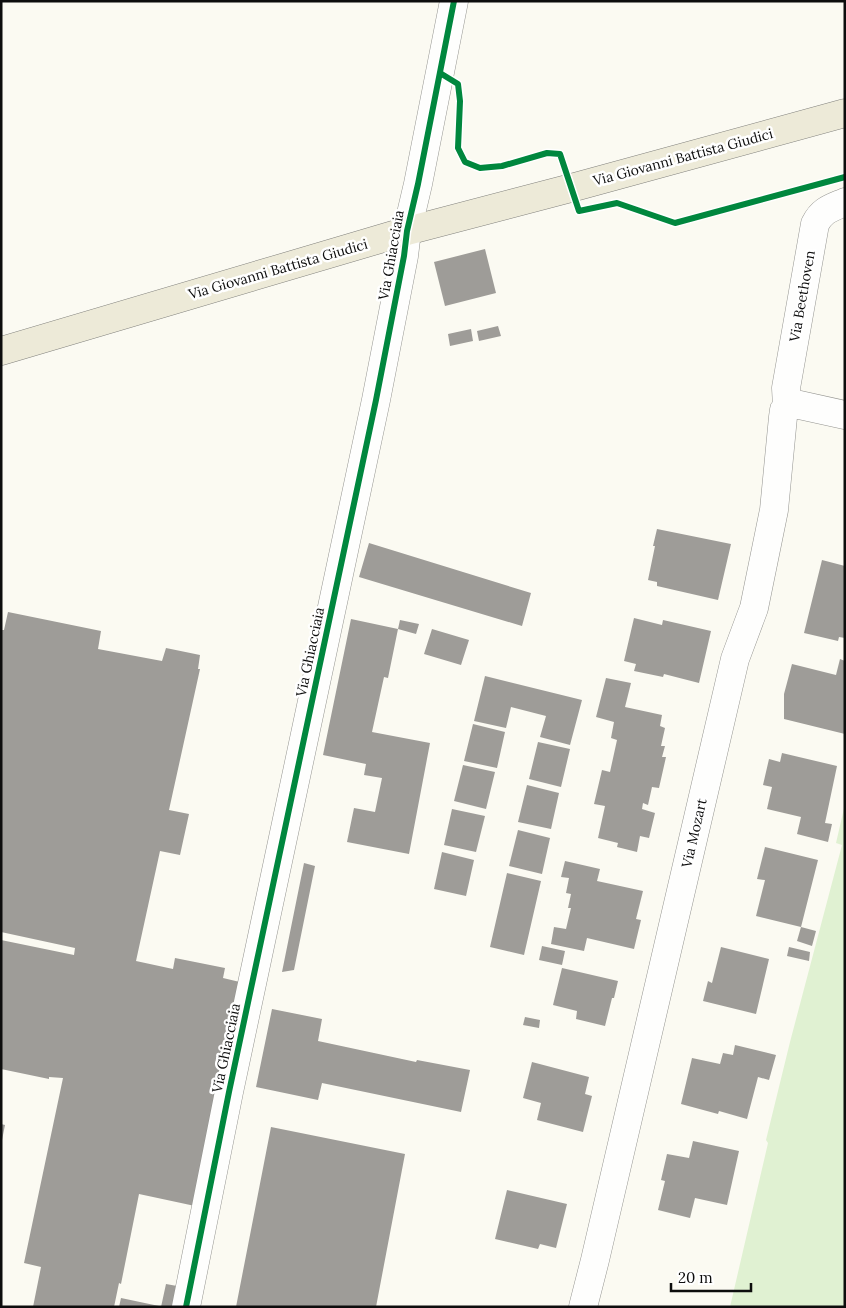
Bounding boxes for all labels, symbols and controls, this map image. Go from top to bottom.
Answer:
street label: Via Giovanni Battista Giudici [590,124,775,190]
street label: Via Ghiacciaia [374,209,408,302]
street label: Via Giovanni Battista Giudici [185,235,370,303]
street label: Via Beethoven [785,248,819,344]
street label: Via Ghiacciaia [292,606,328,699]
street label: Via Mozart [677,796,711,870]
street label: Via Ghiacciaia [208,1002,244,1095]
scale bar [671,1260,751,1292]
text: 20 m [678,1268,713,1287]

